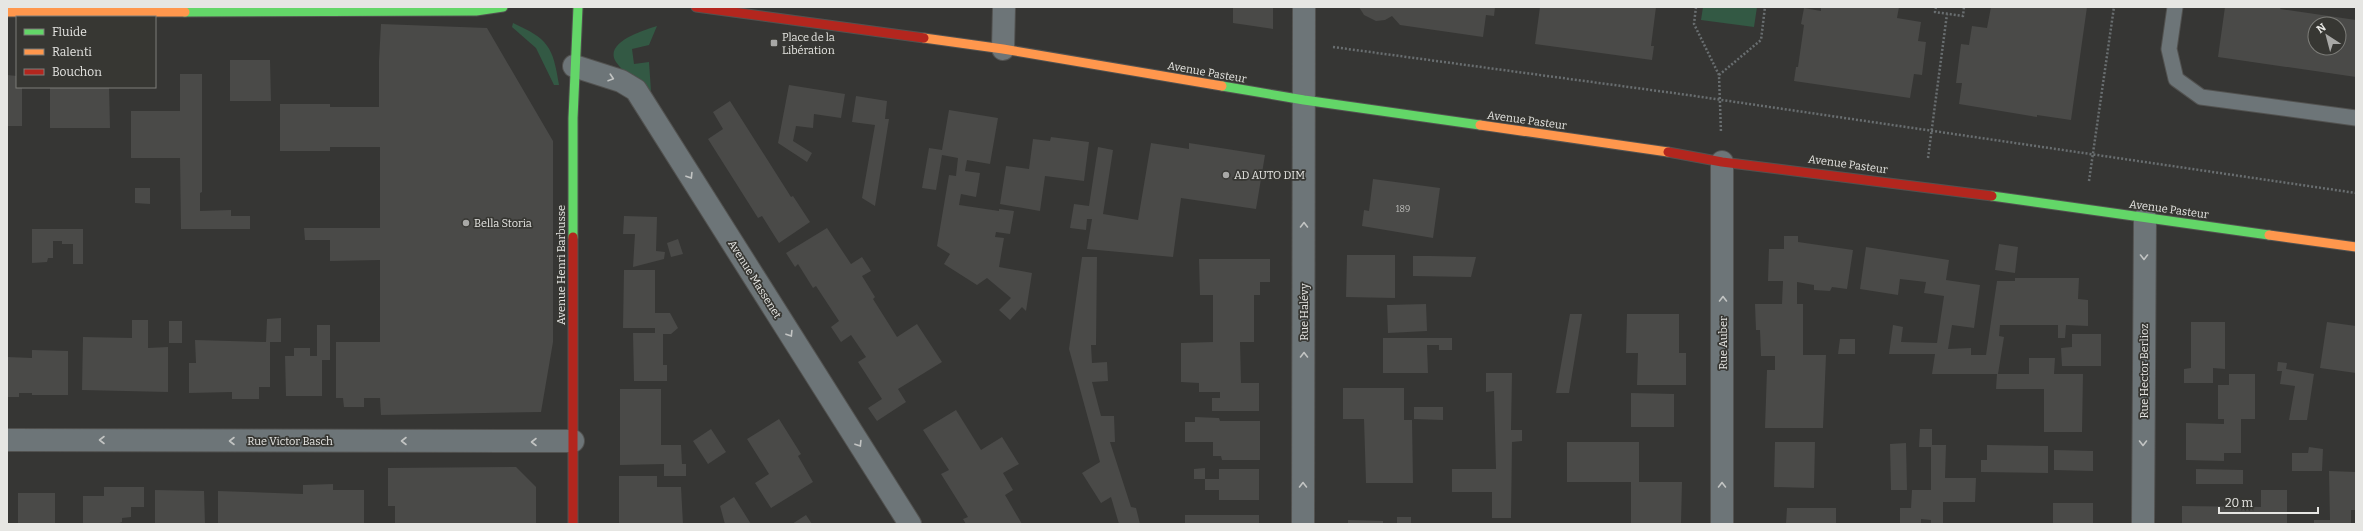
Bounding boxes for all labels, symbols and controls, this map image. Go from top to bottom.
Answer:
legend [16,16,156,88]
north arrow [2307,16,2347,56]
text: N [2314,20,2329,36]
text: Fluide [52,25,87,39]
place label: Place de la Libération [782,31,835,57]
marker: Place de la Libération [769,38,779,48]
text: Ralenti [52,45,92,59]
street label: Avenue Pasteur [1166,59,1248,86]
text: Bouchon [52,65,102,79]
one-way arrow [608,73,615,81]
street label: Avenue Pasteur [1486,108,1568,133]
street label: Avenue Pasteur [1807,152,1889,177]
place label: AD AUTO DIM [1234,169,1305,182]
marker: AD AUTO DIM [1221,170,1231,180]
one-way arrow [686,172,693,179]
street label: Avenue Pasteur [2128,197,2210,222]
house number: 189 [1396,204,1410,214]
street label: Avenue Henri Barbusse [555,205,568,325]
place label: Bella Storia [474,217,532,230]
marker: Bella Storia [461,218,471,228]
one-way arrow [1300,222,1308,228]
street label: Avenue Massenet [725,238,784,321]
one-way arrow [2140,254,2149,260]
street label: Rue Halévy [1298,283,1311,341]
one-way arrow [1719,296,1727,302]
street label: Rue Auber [1717,316,1730,370]
street label: Rue Hector Berlioz [2138,323,2151,419]
one-way arrow [785,330,792,337]
one-way arrow [1299,352,1308,358]
street label: Rue Victor Basch [247,435,333,448]
one-way arrow [99,436,105,444]
one-way arrow [229,437,235,445]
one-way arrow [401,437,407,445]
one-way arrow [531,438,537,446]
one-way arrow [854,440,862,447]
one-way arrow [2139,440,2148,446]
one-way arrow [1299,482,1307,488]
one-way arrow [1718,482,1726,488]
scale bar [2219,489,2318,515]
text: 20 m [2225,496,2254,510]

